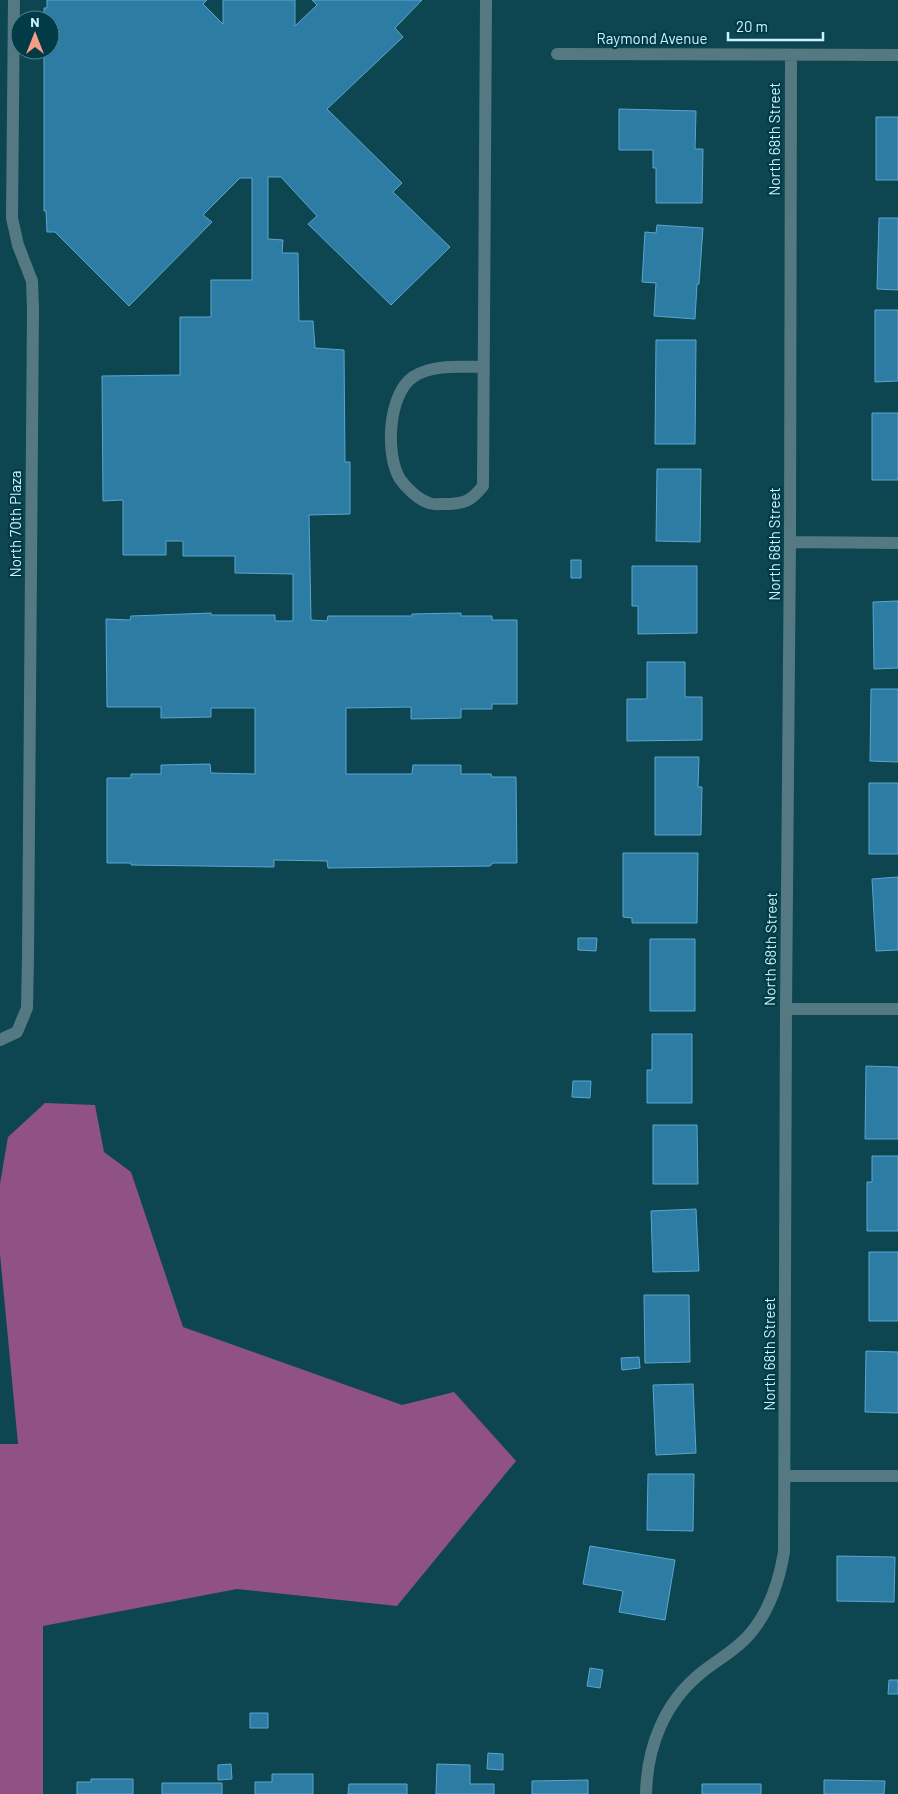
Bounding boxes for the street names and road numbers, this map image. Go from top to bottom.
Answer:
street label: Raymond Avenue [597,29,708,47]
street label: North 68th Street [765,82,783,196]
street label: North 70th Plaza [6,471,24,577]
street label: North 68th Street [765,487,783,601]
street label: North 68th Street [760,892,780,1006]
street label: North 68th Street [760,1297,778,1411]

